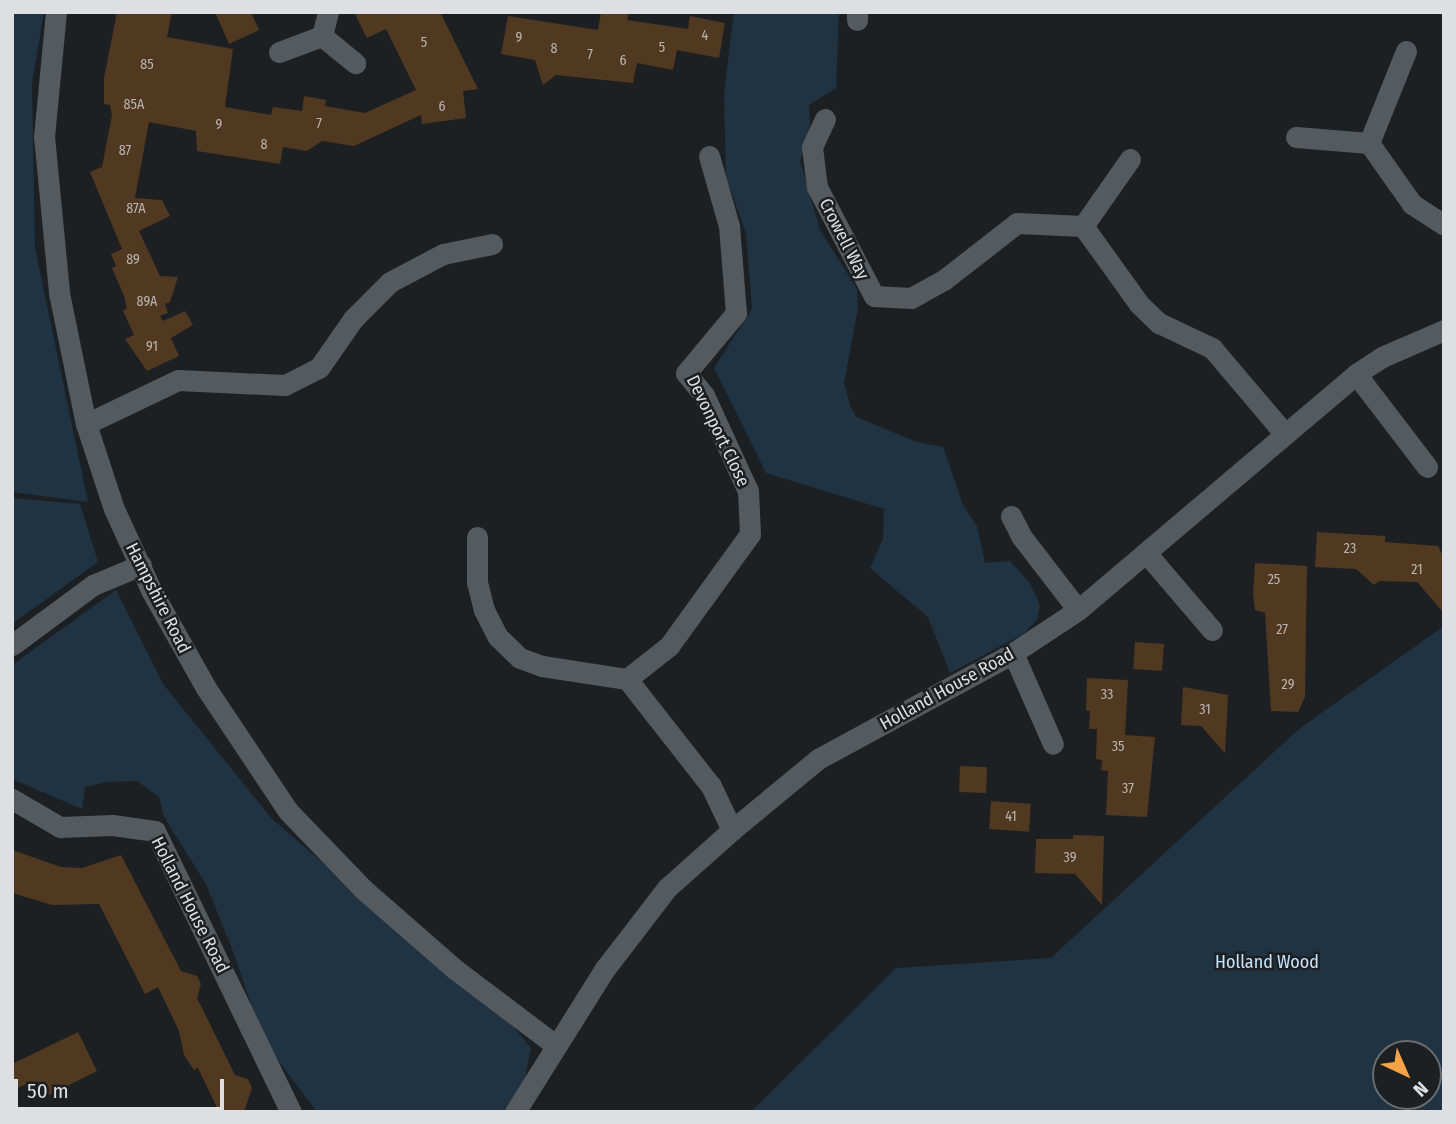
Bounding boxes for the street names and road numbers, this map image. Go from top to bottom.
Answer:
street label: Crowell Way [814,195,874,283]
street label: Devonport Close [682,372,754,490]
street label: Hampshire Road [121,539,195,657]
street label: Holland House Road [876,643,1018,735]
street label: Holland House Road [146,833,234,977]

